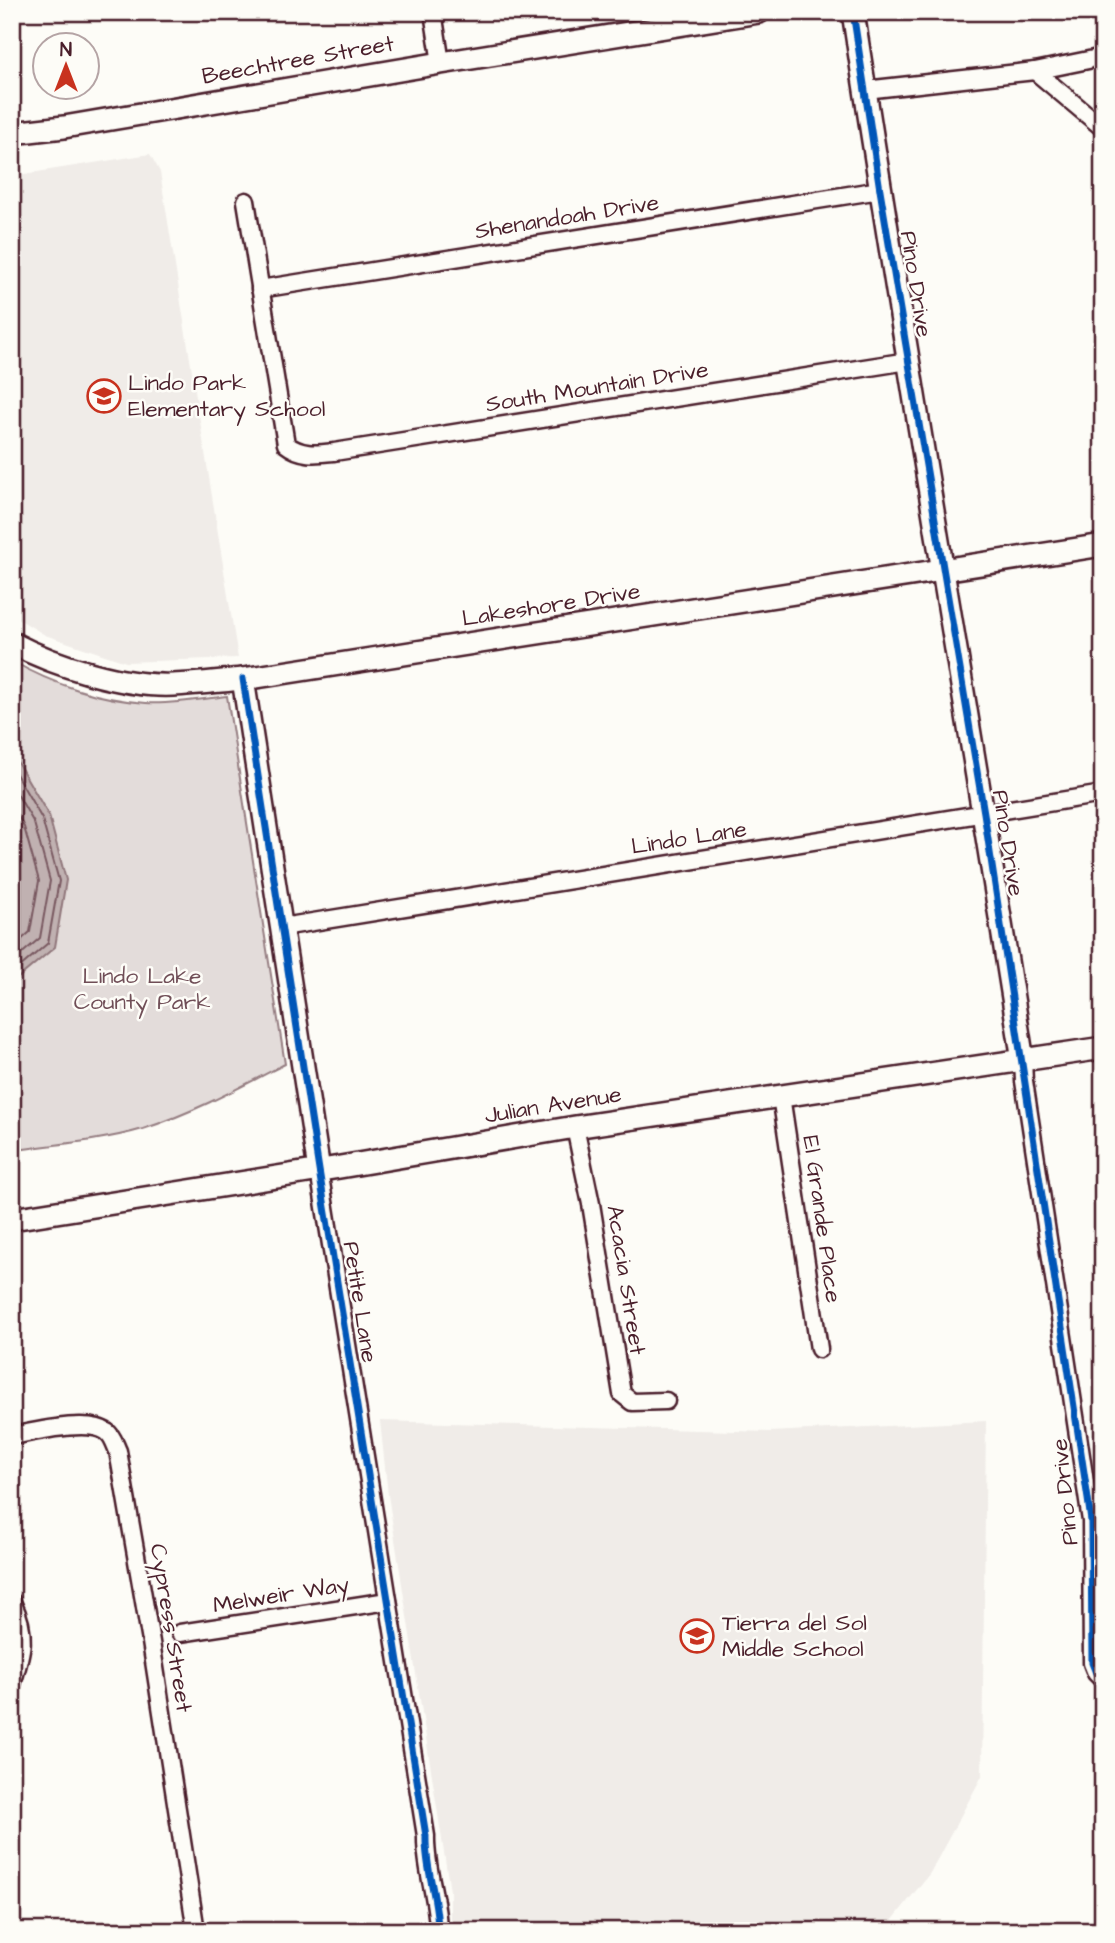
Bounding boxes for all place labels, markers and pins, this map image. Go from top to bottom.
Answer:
place label: Lindo Park Elementary School [128,367,325,426]
school or university icon: Lindo Park Elementary School [85,377,123,415]
place label: Tierra del Sol Middle School [722,1607,867,1665]
school or university icon: Tierra del Sol Middle School [678,1617,716,1655]

